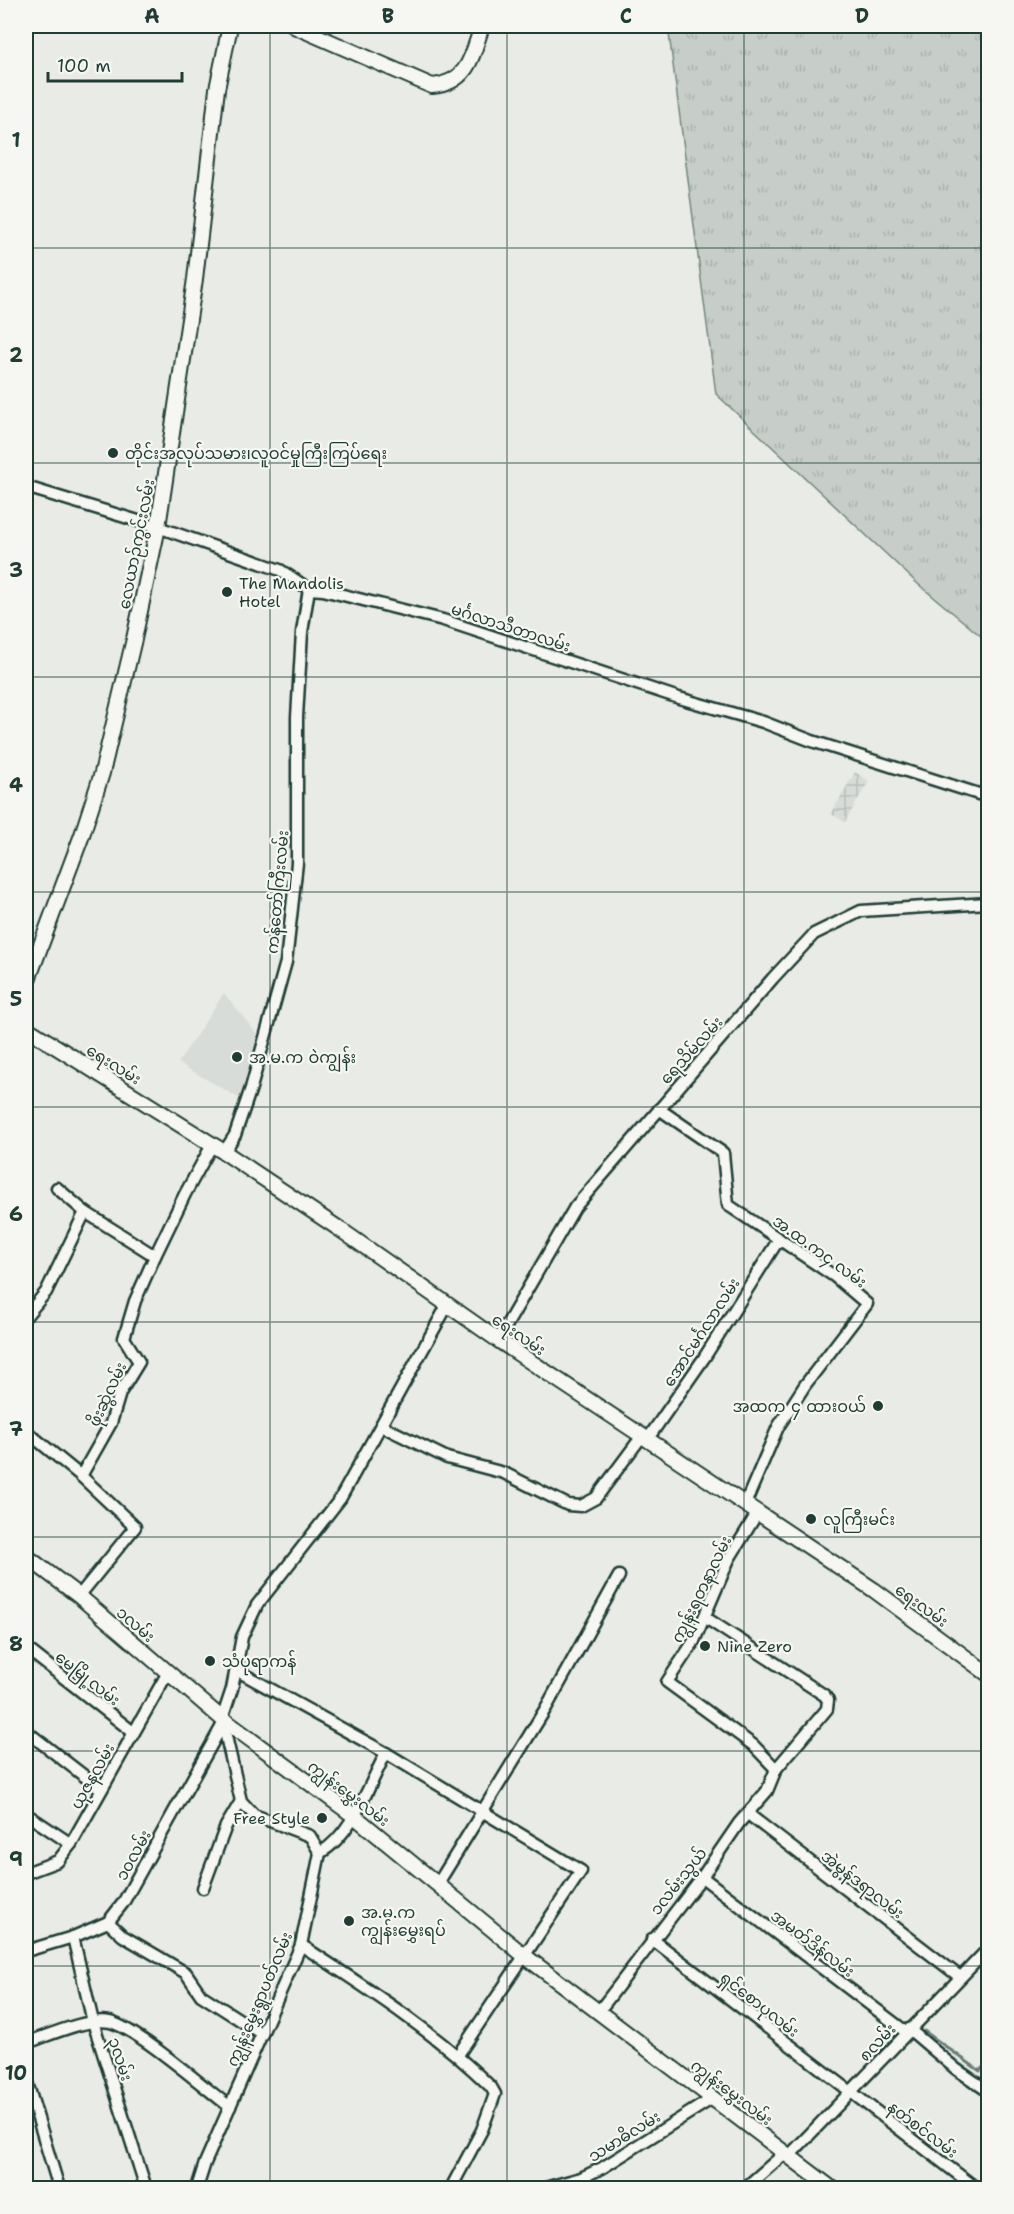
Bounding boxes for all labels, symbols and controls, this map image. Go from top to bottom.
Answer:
text: A [144,3,160,29]
text: B [382,3,394,29]
text: C [620,3,632,29]
text: D [855,3,869,29]
scale bar [48,45,182,83]
text: 100 m [57,54,111,78]
text: 1 [11,127,21,153]
text: 2 [9,342,23,368]
place label: တိုင်းအလုပ်သမား၊လူဝင်မှုကြီးကြပ်ရေး [125,442,387,468]
marker: တိုင်းအလုပ်သမား၊လူဝင်မှုကြီးကြပ်ရေး [106,446,120,460]
street label: လေယာဉ်ကွင်းလမ်း [113,477,162,611]
text: 3 [9,557,23,583]
place label: The Mandolis Hotel [239,573,344,612]
marker: The Mandolis Hotel [220,585,234,599]
street label: မင်္ဂလာသီတာလမ်း [448,597,574,657]
text: 4 [9,772,23,798]
street label: ကန်တော်ကြီးလမ်း [261,829,296,955]
text: 5 [10,986,22,1012]
street label: ရေသိမ်လမ်း [655,1011,730,1091]
street label: ရေးလမ်း [81,1039,146,1092]
place label: အ.မ.က ဝဲကျွန်း [249,1046,356,1073]
marker: အ.မ.က ဝဲကျွန်း [230,1050,244,1064]
text: 6 [9,1201,23,1227]
street label: အ.ထ.က၄ လမ်း [767,1209,871,1295]
street label: အောင်မင်္ဂလာလမ်း [658,1273,744,1391]
street label: ရေးလမ်း [486,1308,550,1363]
street label: ဖိုးဆွဲလမ်း [83,1358,135,1431]
place label: အထက ၄ ထားဝယ် [733,1395,866,1420]
marker: အထက ၄ ထားဝယ် [871,1399,885,1413]
text: 7 [9,1416,23,1442]
place label: လူကြီးမင်း [823,1508,895,1534]
marker: လူကြီးမင်း [804,1512,818,1526]
street label: ကျွန်းရတနာလမ်း [666,1532,741,1648]
street label: ရေးလမ်း [889,1578,953,1634]
street label: ၁လမ်း [112,1601,160,1647]
text: 8 [9,1631,23,1657]
place label: Nine Zero [717,1636,792,1657]
marker: Nine Zero [698,1639,712,1653]
street label: မေမြို့လမ်း [49,1646,125,1713]
place label: သံပုရာကန် [222,1650,296,1676]
marker: သံပုရာကန် [203,1654,217,1668]
street label: ယုဇနလမ်း [65,1739,123,1815]
street label: ကျွန်းမွှေးလမ်း [300,1755,395,1835]
place label: Free Style [233,1808,310,1829]
marker: Free Style [315,1811,329,1825]
street label: ၁၀လမ်း [110,1826,156,1884]
street label: ၁လမ်းသွယ် [645,1843,714,1921]
street label: အဲမွန်ဒရာလမ်း [815,1845,909,1926]
text: 9 [9,1846,23,1872]
place label: အ.မ.က ကျွန်းမွှေးရပ် [361,1902,446,1946]
street label: အမတ်ဒိန်လမ်း [765,1904,859,1984]
marker: အ.မ.က ကျွန်းမွှေးရပ် [342,1914,356,1928]
street label: ကျွန်းမွှေးရွာပတ်လမ်း [221,1928,302,2072]
street label: ရှင်စောပုလမ်း [714,1966,804,2045]
street label: ၈လမ်း [854,2018,900,2066]
street label: ၃လမ်း [101,2035,138,2084]
street label: ကျွန်းမွှေးလမ်း [683,2054,778,2134]
text: 10 [5,2060,27,2086]
street label: နတ်စင်လမ်း [882,2095,963,2165]
street label: သမာဓိလမ်း [584,2105,664,2167]

